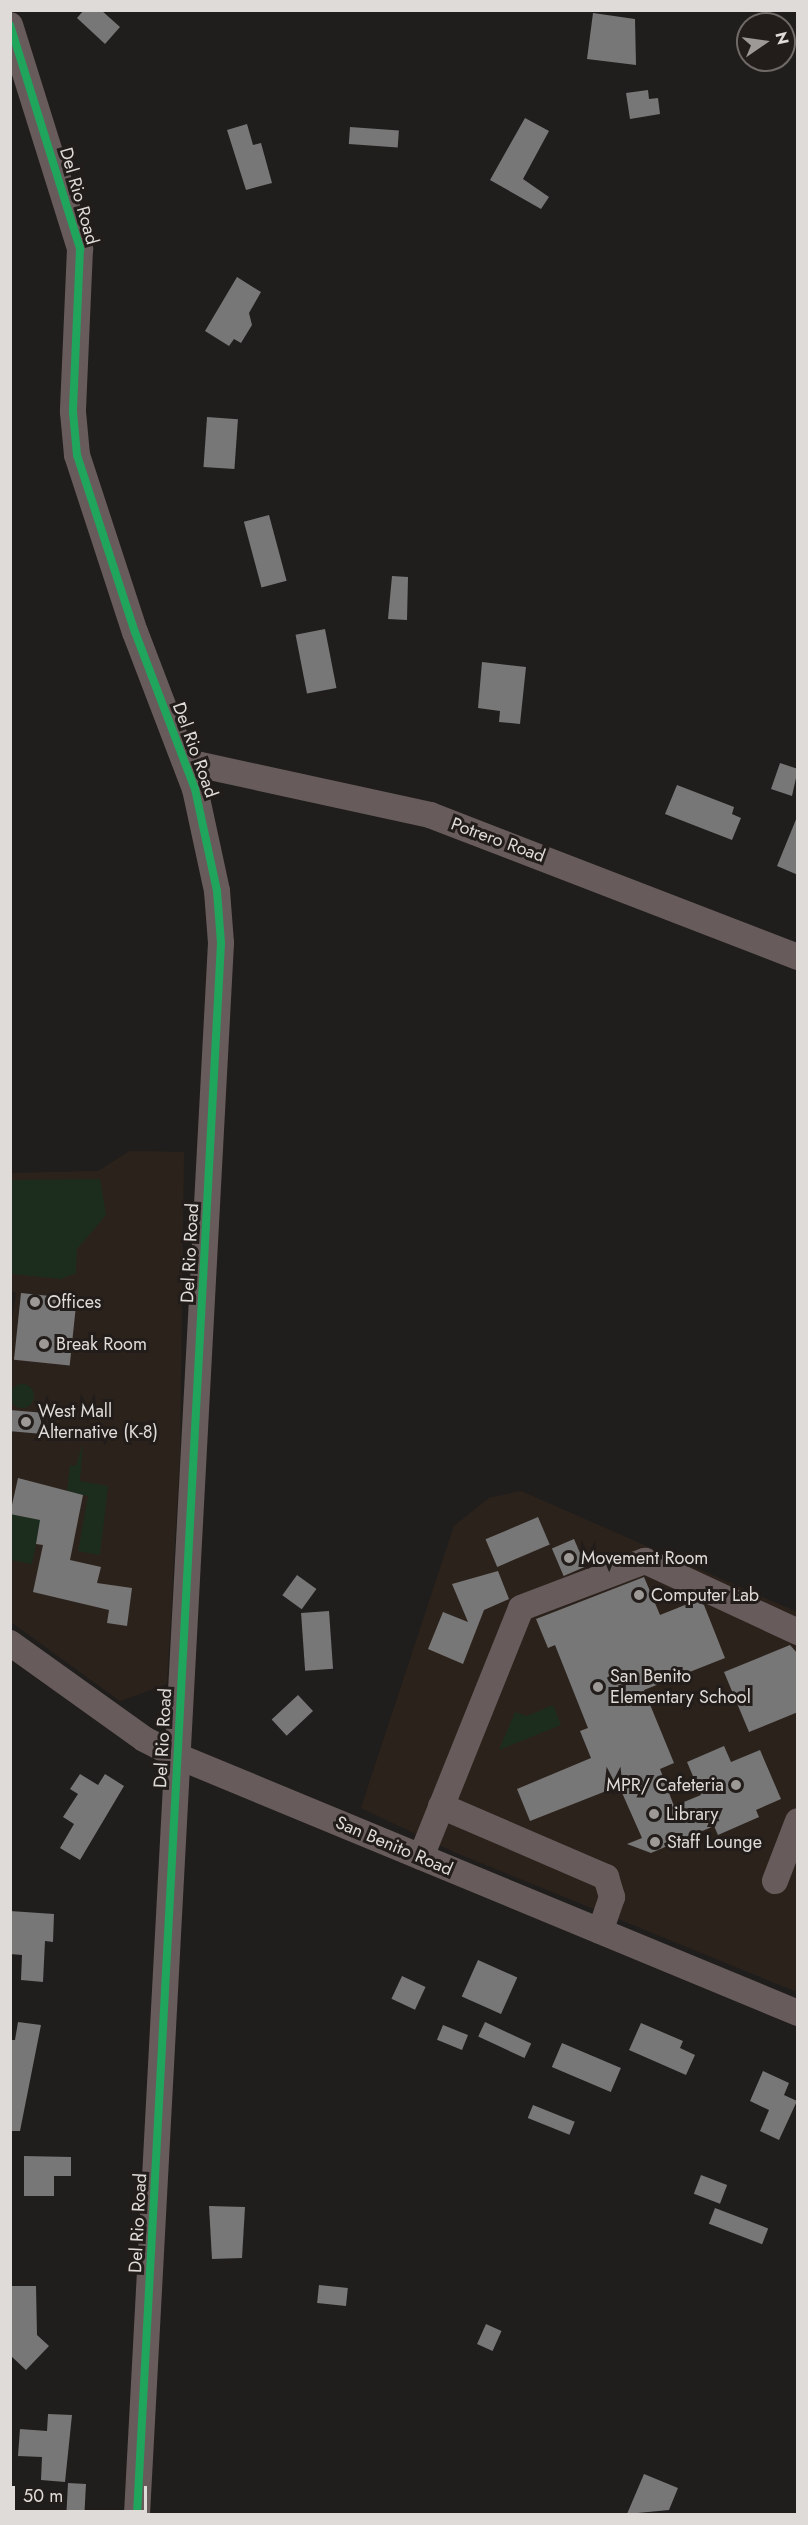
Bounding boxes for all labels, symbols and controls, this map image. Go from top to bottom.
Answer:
north arrow [736,12,796,72]
text: N [769,30,795,47]
street label: Del Rio Road [55,145,103,247]
street label: Del Rio Road [168,699,222,801]
street label: Potrero Road [448,813,548,867]
street label: Del Rio Road [177,1203,203,1303]
place label: Offices [47,1291,101,1313]
marker: Offices [28,1295,42,1309]
place label: Break Room [56,1333,147,1355]
marker: Break Room [37,1337,51,1351]
place label: West Mall Alternative (K-8) [38,1401,158,1444]
marker: West Mall Alternative (K-8) [19,1415,33,1429]
place label: Movement Room [581,1547,708,1569]
marker: Movement Room [562,1551,576,1565]
place label: Computer Lab [651,1584,759,1606]
marker: Computer Lab [632,1588,646,1602]
place label: San Benito Elementary School [610,1666,751,1708]
marker: San Benito Elementary School [591,1680,605,1694]
street label: Del Rio Road [150,1688,176,1788]
place label: MPR/ Cafeteria [606,1774,724,1796]
marker: MPR/ Cafeteria [729,1778,743,1792]
place label: Library [666,1803,719,1825]
marker: Library [647,1807,661,1821]
street label: San Benito Road [332,1812,456,1880]
place label: Staff Lounge [667,1831,762,1853]
marker: Staff Lounge [648,1835,662,1849]
street label: Del Rio Road [125,2173,151,2273]
scale bar [15,2474,150,2512]
text: 50 m [23,2483,63,2509]

